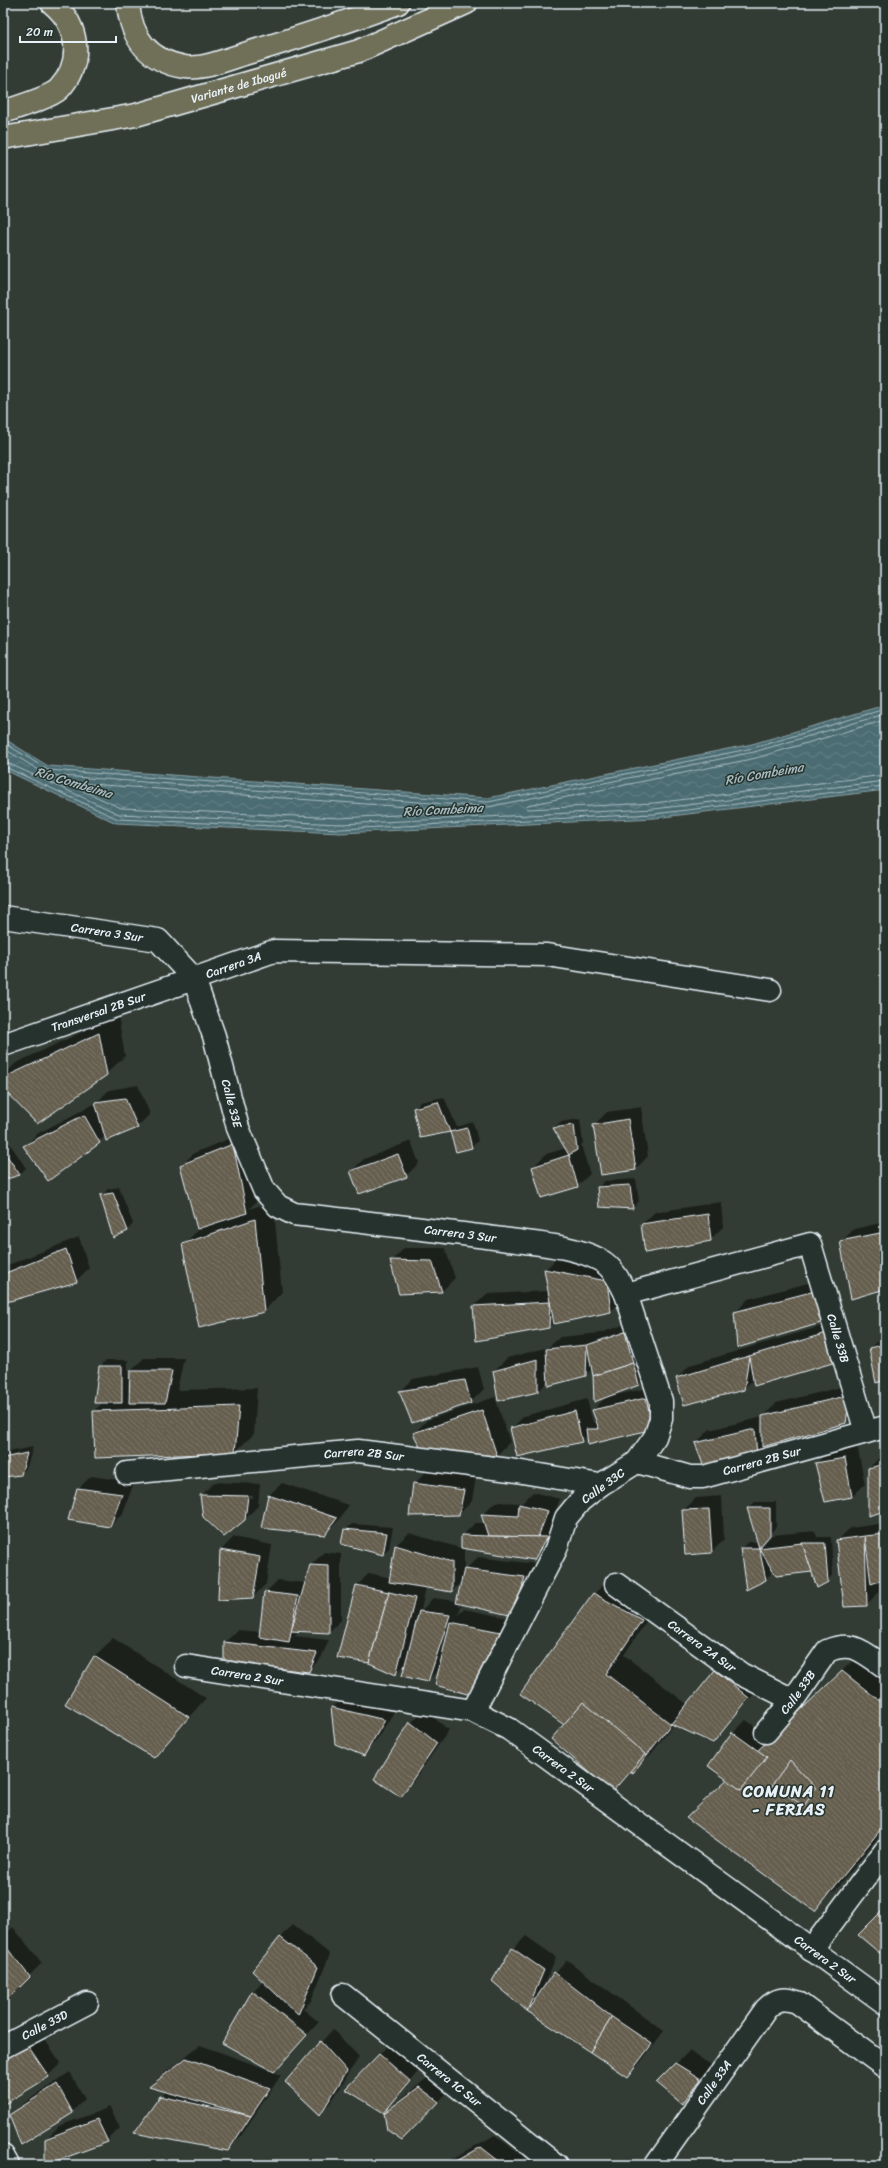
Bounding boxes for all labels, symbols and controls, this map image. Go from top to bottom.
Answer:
scale bar [20,18,116,44]
text: 20 m [26,21,53,43]
street label: Variante de Ibagué [188,61,289,110]
water label: Río Combeima [723,755,807,792]
water label: Río Combeima [32,760,117,806]
water label: Río Combeima [403,796,485,823]
street label: Carrera 3 Sur [70,916,145,949]
street label: Carrera 3A [202,945,265,985]
street label: Transversal 2B Sur [48,985,150,1038]
street label: Calle 33E [215,1077,249,1132]
street label: Carrera 3 Sur [423,1218,499,1249]
street label: Calle 33B [820,1311,856,1366]
street label: Carrera 2B Sur [720,1439,804,1482]
street label: Carrera 2B Sur [323,1440,406,1468]
street label: Calle 33C [576,1462,630,1510]
street label: Carrera 2A Sur [663,1614,742,1679]
street label: Carrera 2 Sur [210,1659,286,1692]
street label: Calle 33B [774,1665,822,1719]
street label: Carrera 2 Sur [528,1738,600,1800]
district label: COMUNA 11 - FERIAS [742,1777,835,1824]
street label: Carrera 2 Sur [789,1929,862,1990]
street label: Calle 33D [17,2003,73,2047]
street label: Carrera 1C Sur [412,2047,488,2114]
street label: Calle 33A [691,2055,738,2110]

